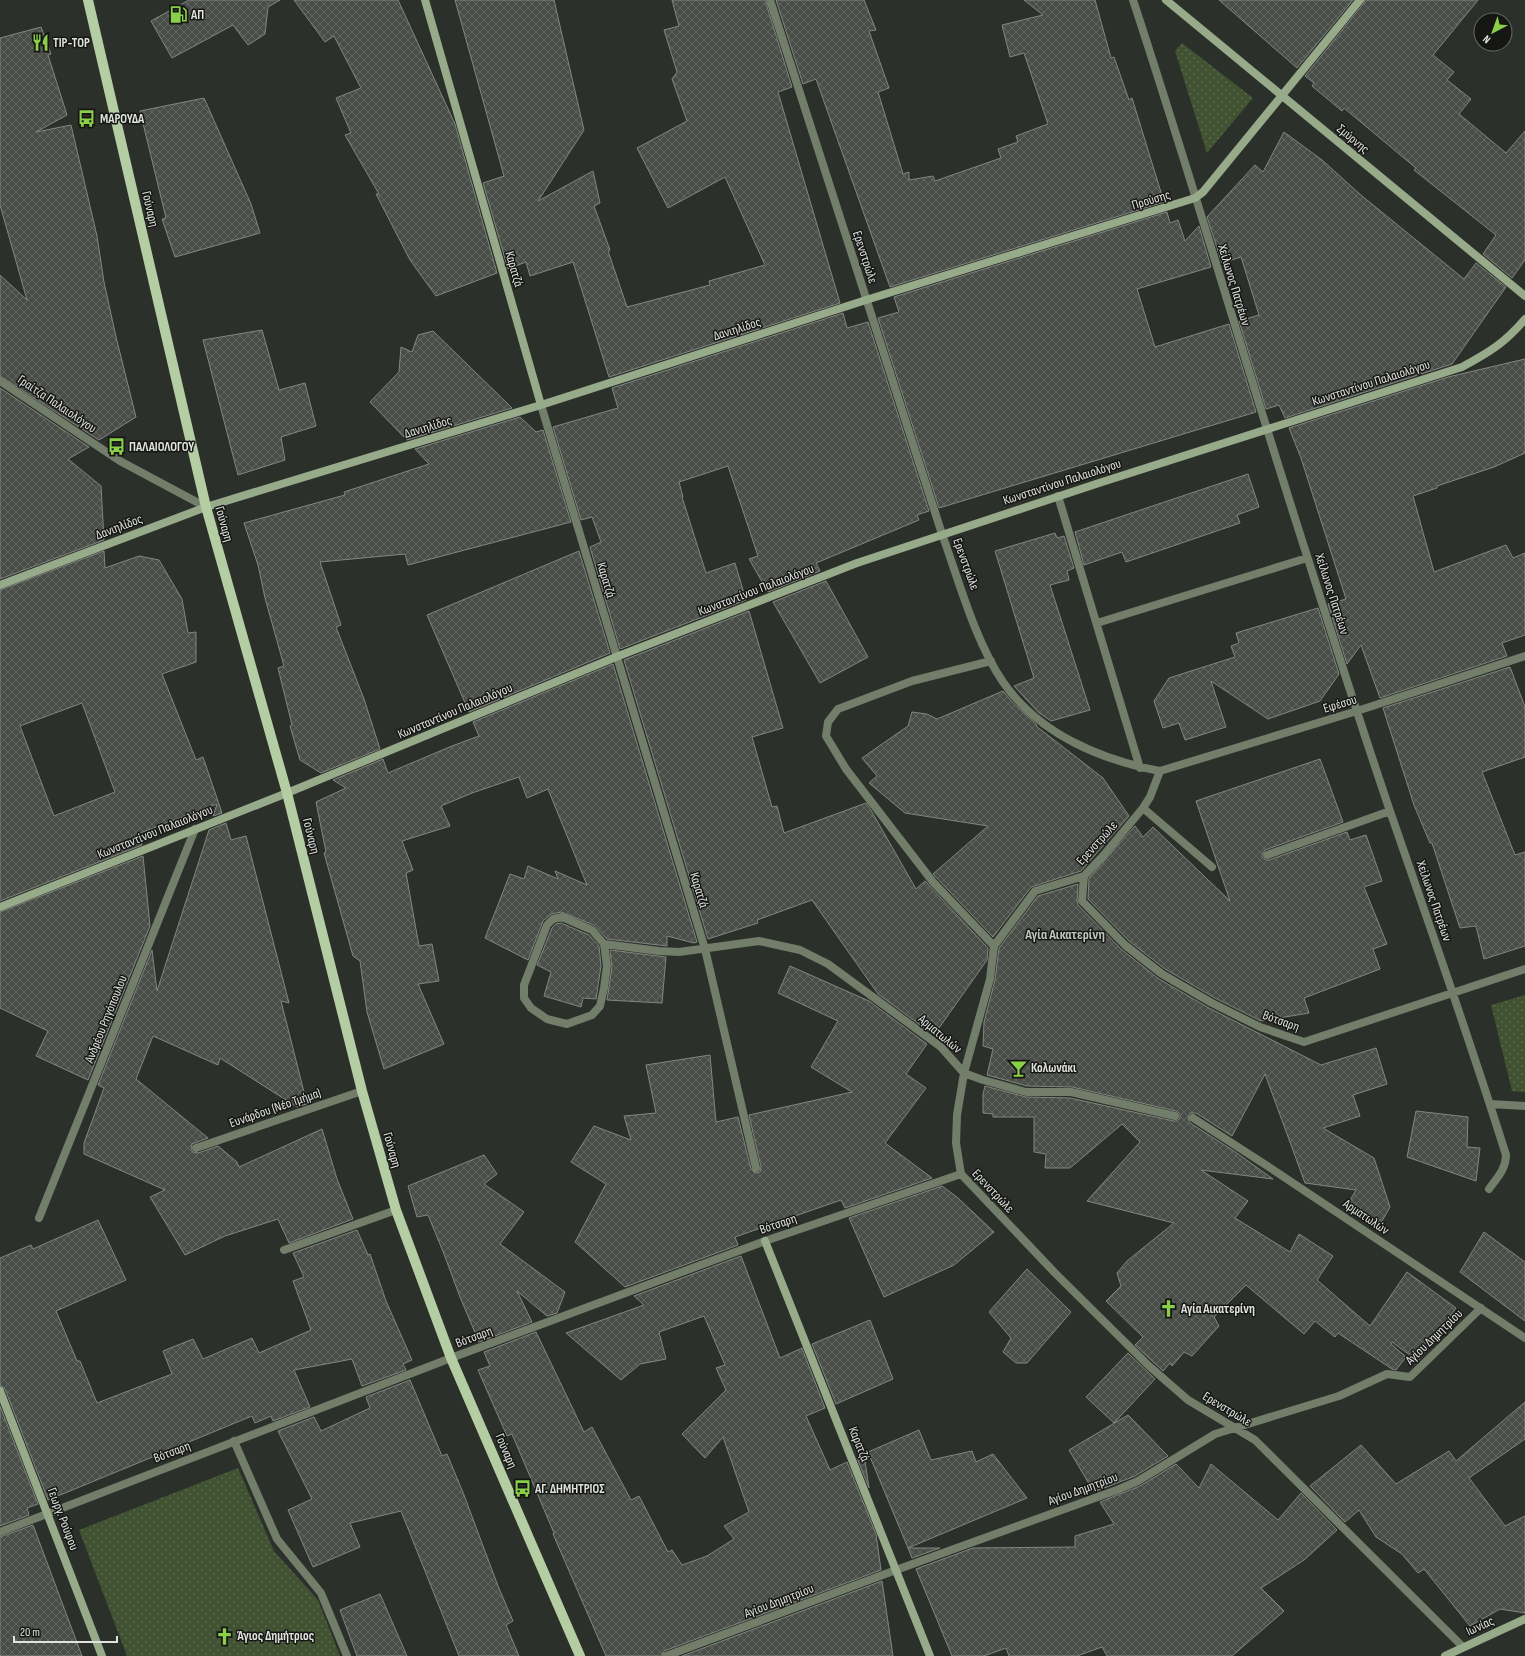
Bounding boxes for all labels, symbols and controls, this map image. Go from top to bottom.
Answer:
fuel station icon: ΑΠ [168,5,188,25]
place label: ΑΠ [190,7,204,23]
north arrow [1473,12,1513,52]
text: N [1480,32,1493,46]
restaurant icon: TIP-TOP [30,33,50,53]
place label: TIP-TOP [53,35,90,51]
bus stop icon: ΜΑΡΟΥΔΑ [77,109,97,129]
place label: ΜΑΡΟΥΔΑ [100,111,145,127]
street label: Σμύρνης [1334,121,1372,157]
street label: Προύσης [1130,187,1172,213]
street label: Γούναρη [138,189,162,229]
street label: Ερενστρώλε [849,229,881,285]
street label: Χείλωνος Πατρέων [1214,241,1254,328]
street label: Καρατζά [501,249,527,289]
street label: Δανιηλίδος [711,314,763,344]
street label: Κωνσταντίνου Παλαιολόγου [1310,356,1432,410]
street label: Γραίτζα Παλαιολόγου [14,372,100,436]
street label: Δανιηλίδος [402,412,454,442]
bus stop icon: ΠΑΛΑΙΟΛΟΓΟΥ [106,437,126,457]
place label: ΠΑΛΑΙΟΛΟΓΟΥ [129,439,194,455]
street label: Κωνσταντίνου Παλαιολόγου [1001,455,1123,509]
street label: Γούναρη [211,504,237,544]
street label: Δανιηλίδος [93,511,145,543]
street label: Ερενστρώλε [949,536,983,592]
street label: Χείλωνος Πατρέων [1311,551,1353,636]
street label: Καρατζά [593,560,619,600]
street label: Κωνσταντίνου Παλαιολόγου [696,560,816,620]
street label: Κωνσταντίνου Παλαιολόγου [395,680,515,742]
street label: Εφέσου [1321,691,1359,717]
street label: Κωνσταντίνου Παλαιολόγου [95,802,215,862]
street label: Γούναρη [299,816,323,856]
street label: Ερενστρώλε [1073,817,1121,869]
street label: Χείλωνος Πατρέων [1412,858,1455,943]
street label: Καρατζά [686,870,712,910]
district label: Αγία Αικατερίνη [1024,926,1105,943]
street label: Ανδρέου Ρηγόπουλου [81,973,131,1066]
street label: Βότσαρη [1260,1007,1302,1035]
street label: Αρματωλών [914,1010,965,1057]
bar icon: Κολωνάκι [1008,1058,1028,1078]
place label: Κολωνάκι [1031,1060,1077,1076]
street label: Ευνάρδου (Νέο Τμήμα) [227,1085,323,1131]
street label: Γούναρη [379,1130,405,1170]
street label: Ερενστρώλε [969,1166,1017,1216]
street label: Αρματωλών [1339,1195,1392,1238]
street label: Βότσαρη [757,1210,799,1238]
church icon: Αγία Αικατερίνη [1158,1299,1178,1319]
place label: Αγία Αικατερίνη [1180,1301,1255,1317]
street label: Αγίου Δημητρίου [1401,1306,1466,1369]
street label: Βότσαρη [453,1323,495,1351]
street label: Ερενστρώλε [1200,1388,1254,1430]
street label: Καρατζά [845,1424,873,1464]
street label: Γούναρη [492,1431,520,1471]
street label: Βότσαρη [151,1438,193,1466]
street label: Αγίου Δημητρίου [1045,1469,1120,1509]
bus stop icon: ΑΓ. ΔΗΜΗΤΡΙΟΣ [512,1479,532,1499]
place label: ΑΓ. ΔΗΜΗΤΡΙΟΣ [534,1481,605,1497]
street label: Γεωργ. Ρούφου [44,1485,82,1553]
street label: Αγίου Δημητρίου [741,1580,816,1622]
street label: Ιωνίας [1463,1613,1497,1639]
scale bar [14,1618,117,1644]
text: 20 m [20,1625,40,1640]
church icon: Άγιος Δημήτριος [214,1626,234,1646]
place label: Άγιος Δημήτριος [237,1628,314,1644]

